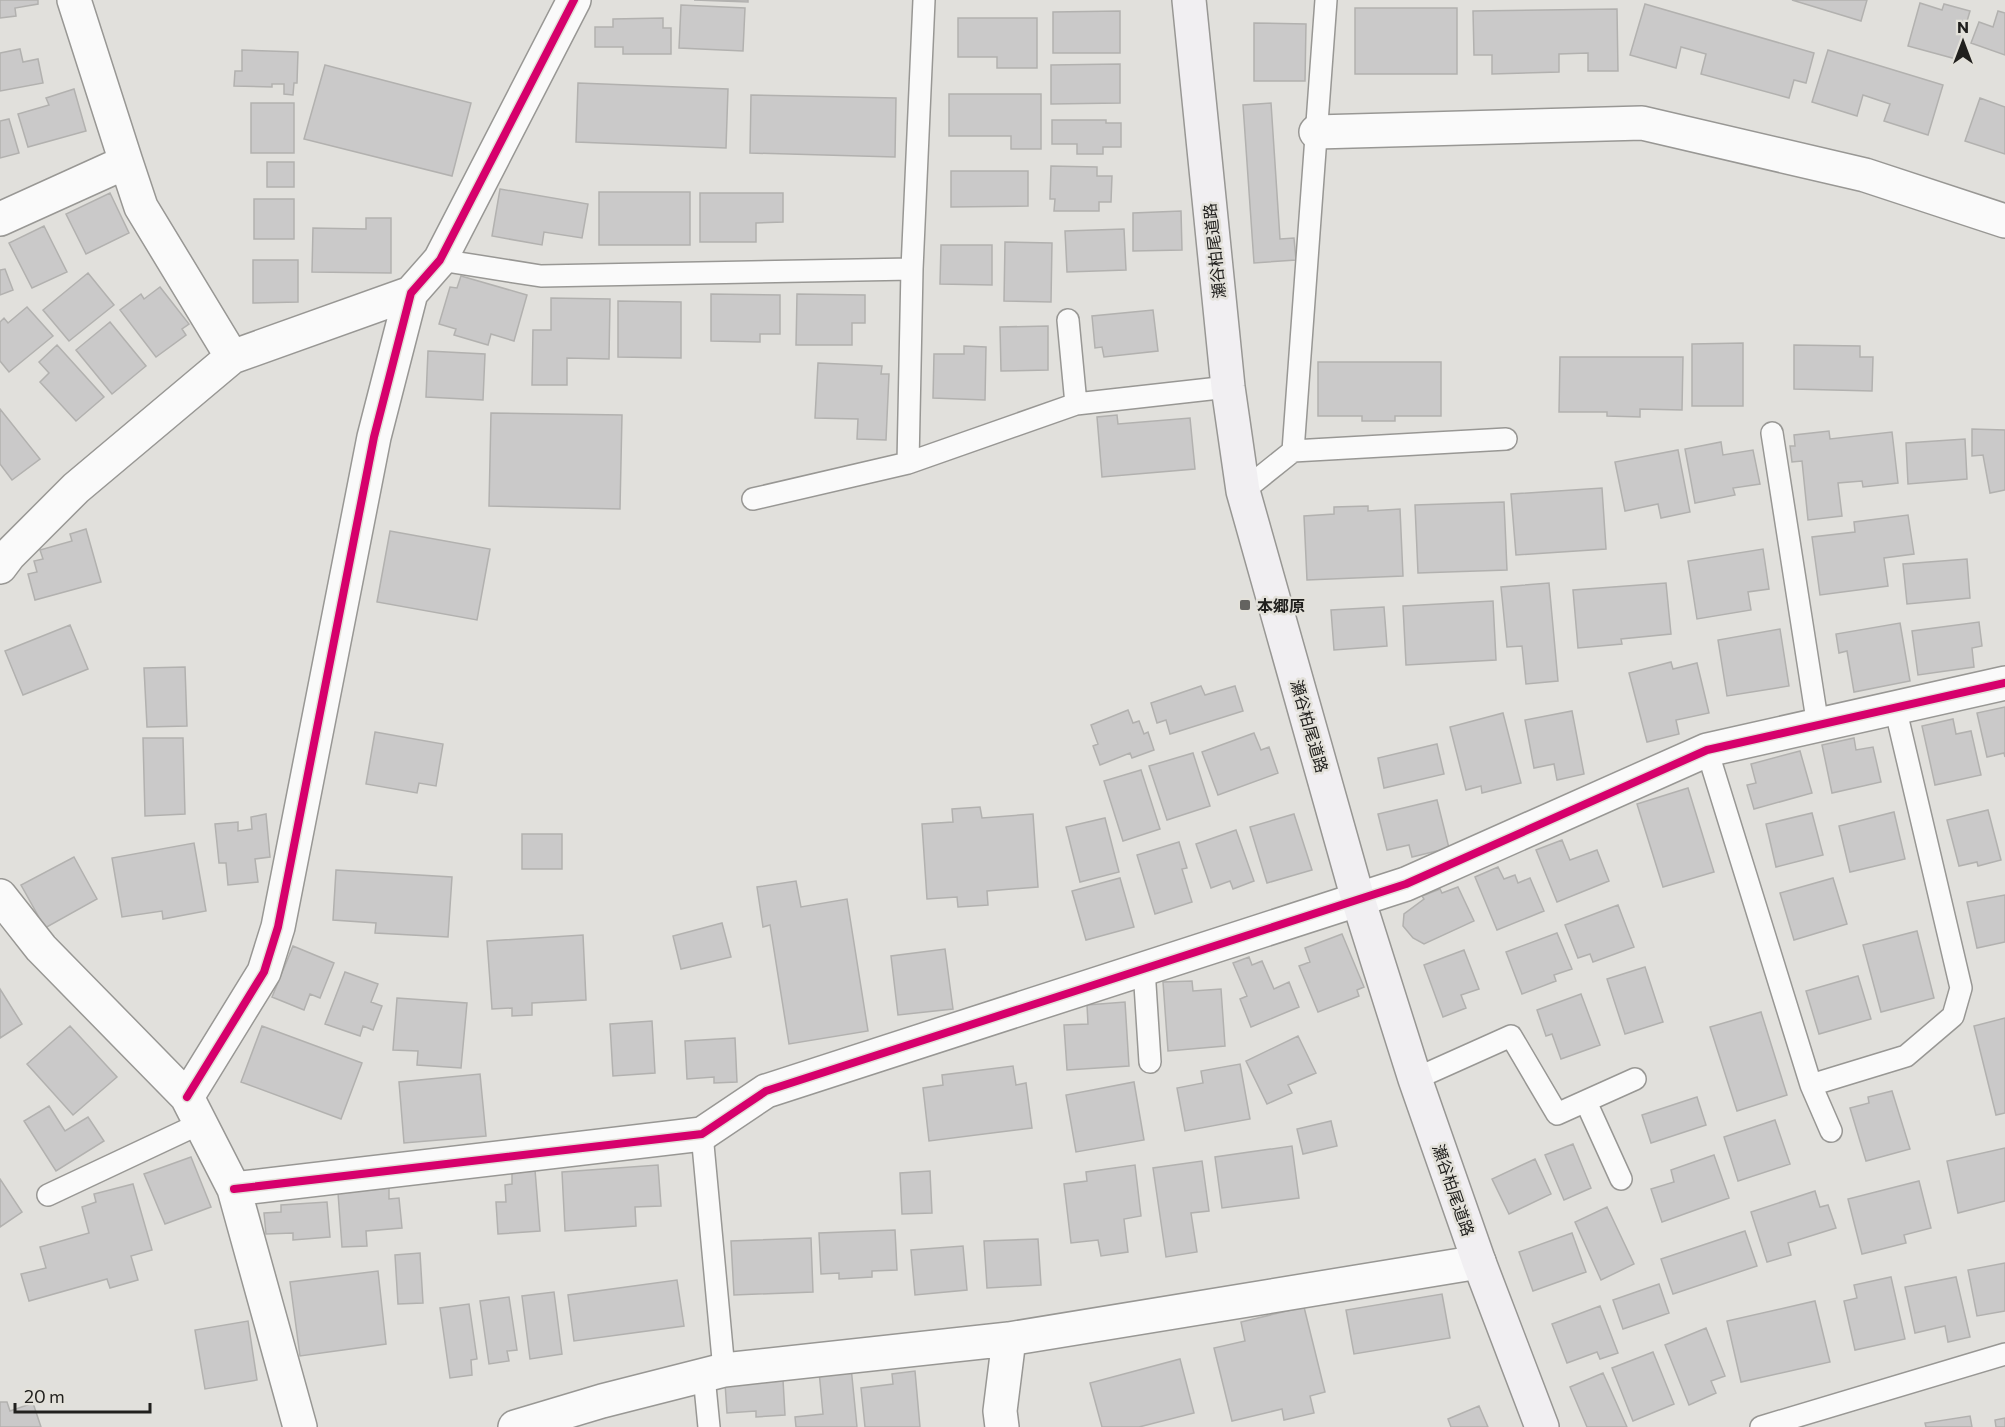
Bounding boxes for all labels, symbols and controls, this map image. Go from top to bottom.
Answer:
north arrow [1933,12,1993,72]
text: N [1957,17,1969,36]
street label: 瀬谷柏尾道路 [1200,202,1228,300]
place label: 本郷原 [1257,596,1305,615]
marker: 本郷原 [1238,598,1252,612]
street label: 瀬谷柏尾道路 [1288,677,1332,775]
street label: 瀬谷柏尾道路 [1429,1142,1479,1238]
scale bar [15,1376,150,1414]
text: 20 m [24,1385,65,1407]

